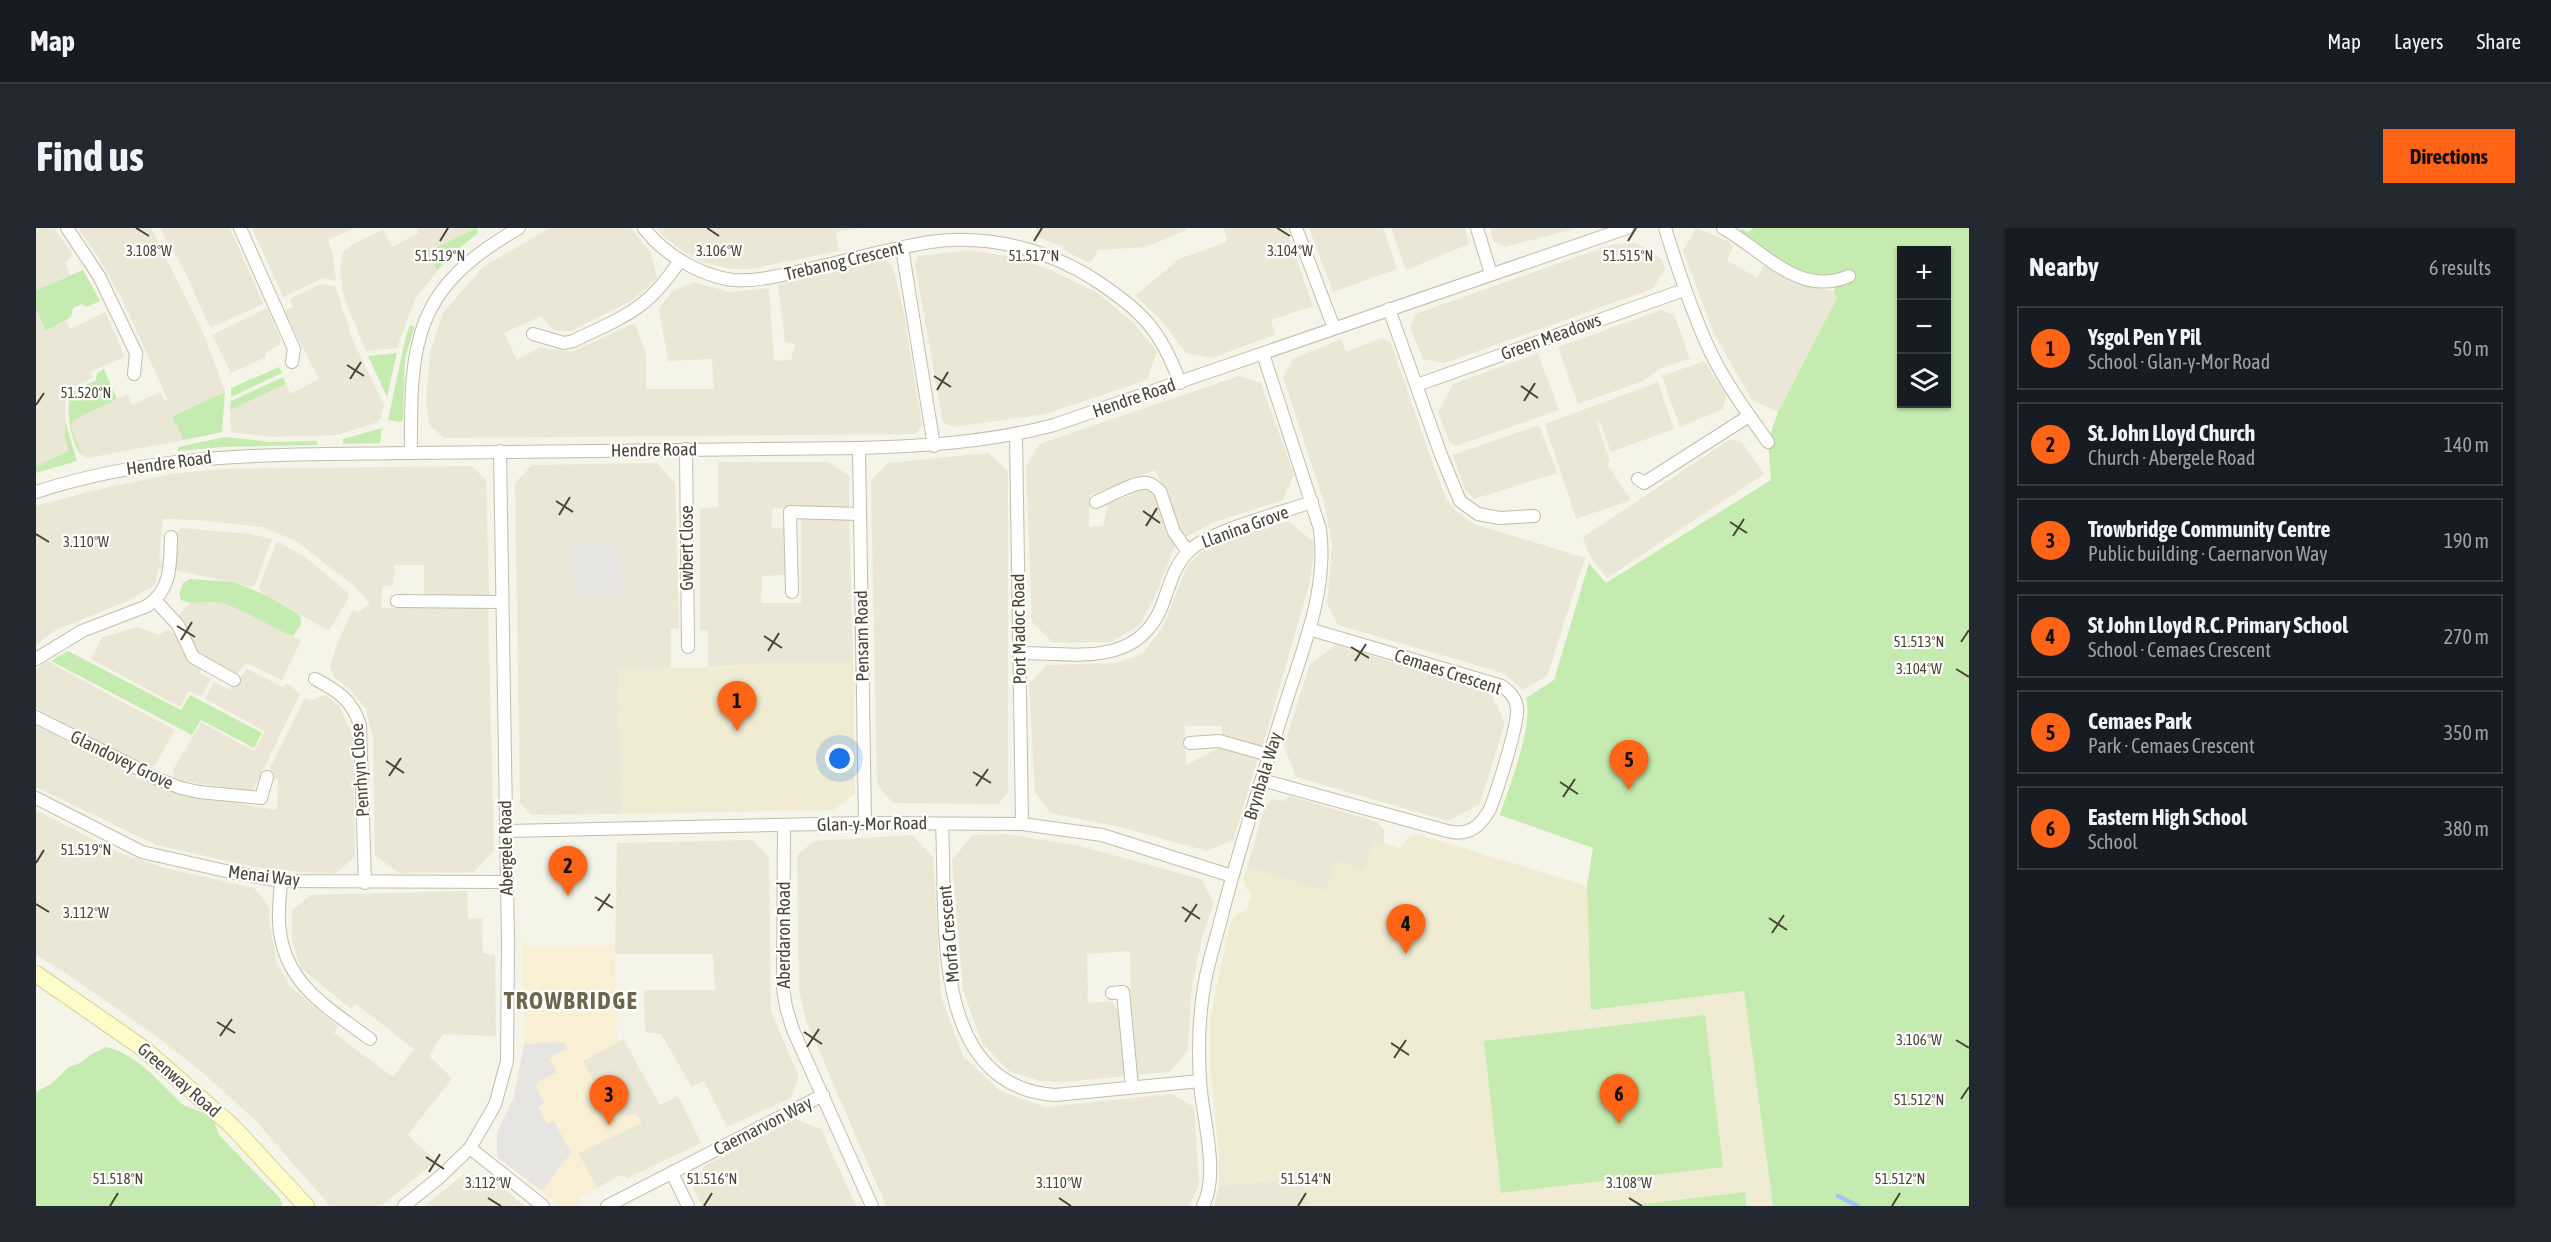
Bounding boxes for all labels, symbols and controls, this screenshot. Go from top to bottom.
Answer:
text: Map [30,25,75,57]
text: Map [2327,29,2361,53]
text: Layers [2394,29,2444,53]
text: Share [2477,29,2521,53]
button: Directions [2383,129,2515,183]
text: Find us [36,132,144,180]
street label: Trebanog Crescent [782,237,905,284]
text: 3.108°W [126,242,172,259]
text: 3.106°W [696,242,742,259]
text: 3.104°W [1267,242,1313,259]
map controls [1897,246,1951,408]
button: + [1897,246,1951,300]
text: 51.519°N [415,247,465,264]
text: 51.517°N [1009,247,1059,264]
text: 51.515°N [1603,247,1653,264]
text: Nearby [2029,252,2099,282]
text: 6 results [2429,256,2491,279]
button: − [1897,300,1951,354]
street label: Green Meadows [1498,309,1604,364]
text: Ysgol Pen Y Pil [2088,324,2201,350]
text: 1 [2046,337,2055,360]
text: 50 m [2453,337,2489,360]
text: School · Glan-y-Mor Road [2088,350,2270,373]
button: layers [1897,354,1951,408]
street label: Hendre Road [1090,374,1178,421]
text: 51.520°N [61,384,111,401]
text: St. John Lloyd Church [2088,420,2255,446]
text: 2 [2046,433,2055,456]
text: 140 m [2444,433,2489,456]
street label: Hendre Road [611,438,697,461]
street label: Hendre Road [125,446,213,479]
text: Church · Abergele Road [2088,446,2255,469]
street label: Llanina Grove [1198,501,1291,552]
street label: Gwbert Close [676,505,697,591]
text: Trowbridge Community Centre [2088,516,2331,542]
text: 3 [2046,529,2055,552]
text: 190 m [2444,529,2489,552]
text: 3.110°W [63,533,109,550]
text: Public building · Caernarvon Way [2088,542,2327,565]
street label: Port Madoc Road [1007,573,1030,685]
street label: Pensarn Road [850,590,873,682]
text: St John Lloyd R.C. Primary School [2088,612,2348,638]
text: 4 [2046,625,2055,648]
text: 270 m [2444,625,2489,648]
text: 51.513°N [1894,633,1944,650]
text: School · Cemaes Crescent [2088,638,2271,661]
street label: Cemaes Crescent [1392,644,1504,699]
text: 3.104°W [1896,660,1942,677]
pin: 1 [718,682,756,731]
text: Cemaes Park [2088,708,2191,734]
text: 5 [2046,721,2055,744]
text: 350 m [2444,721,2489,744]
street label: Penrhyn Close [346,722,373,818]
street label: Glandovey Grove [67,726,177,794]
street label: Brynbala Way [1239,729,1286,822]
text: Park · Cemaes Crescent [2088,734,2255,757]
pin: 5 [1610,740,1648,790]
your location [825,744,854,773]
street label: Abergele Road [494,800,517,896]
text: Eastern High School [2088,804,2247,830]
street label: Glan-y-Mor Road [817,812,927,835]
text: 6 [2046,817,2055,840]
text: 380 m [2444,817,2489,840]
text: School [2088,830,2138,853]
text: 51.519°N [61,841,111,858]
pin: 2 [548,846,588,896]
street label: Menai Way [227,861,301,890]
street label: Aberdaron Road [773,881,794,989]
street label: Morfa Crescent [934,884,963,984]
text: 3.112°W [63,904,109,921]
pin: 4 [1386,904,1426,954]
district label: TROWBRIDGE [504,987,638,1014]
text: 3.106°W [1896,1031,1942,1048]
street label: Greenway Road [134,1038,225,1121]
pin: 6 [1600,1074,1638,1124]
pin: 3 [590,1076,628,1125]
text: 51.512°N [1894,1091,1944,1108]
street label: Caernarvon Way [710,1092,815,1159]
text: 51.518°N [93,1170,143,1187]
text: 51.516°N [687,1170,737,1187]
text: 51.514°N [1281,1170,1331,1187]
text: 51.512°N [1875,1170,1925,1187]
text: 3.112°W [465,1174,511,1191]
text: 3.110°W [1036,1174,1082,1191]
text: 3.108°W [1606,1174,1652,1191]

